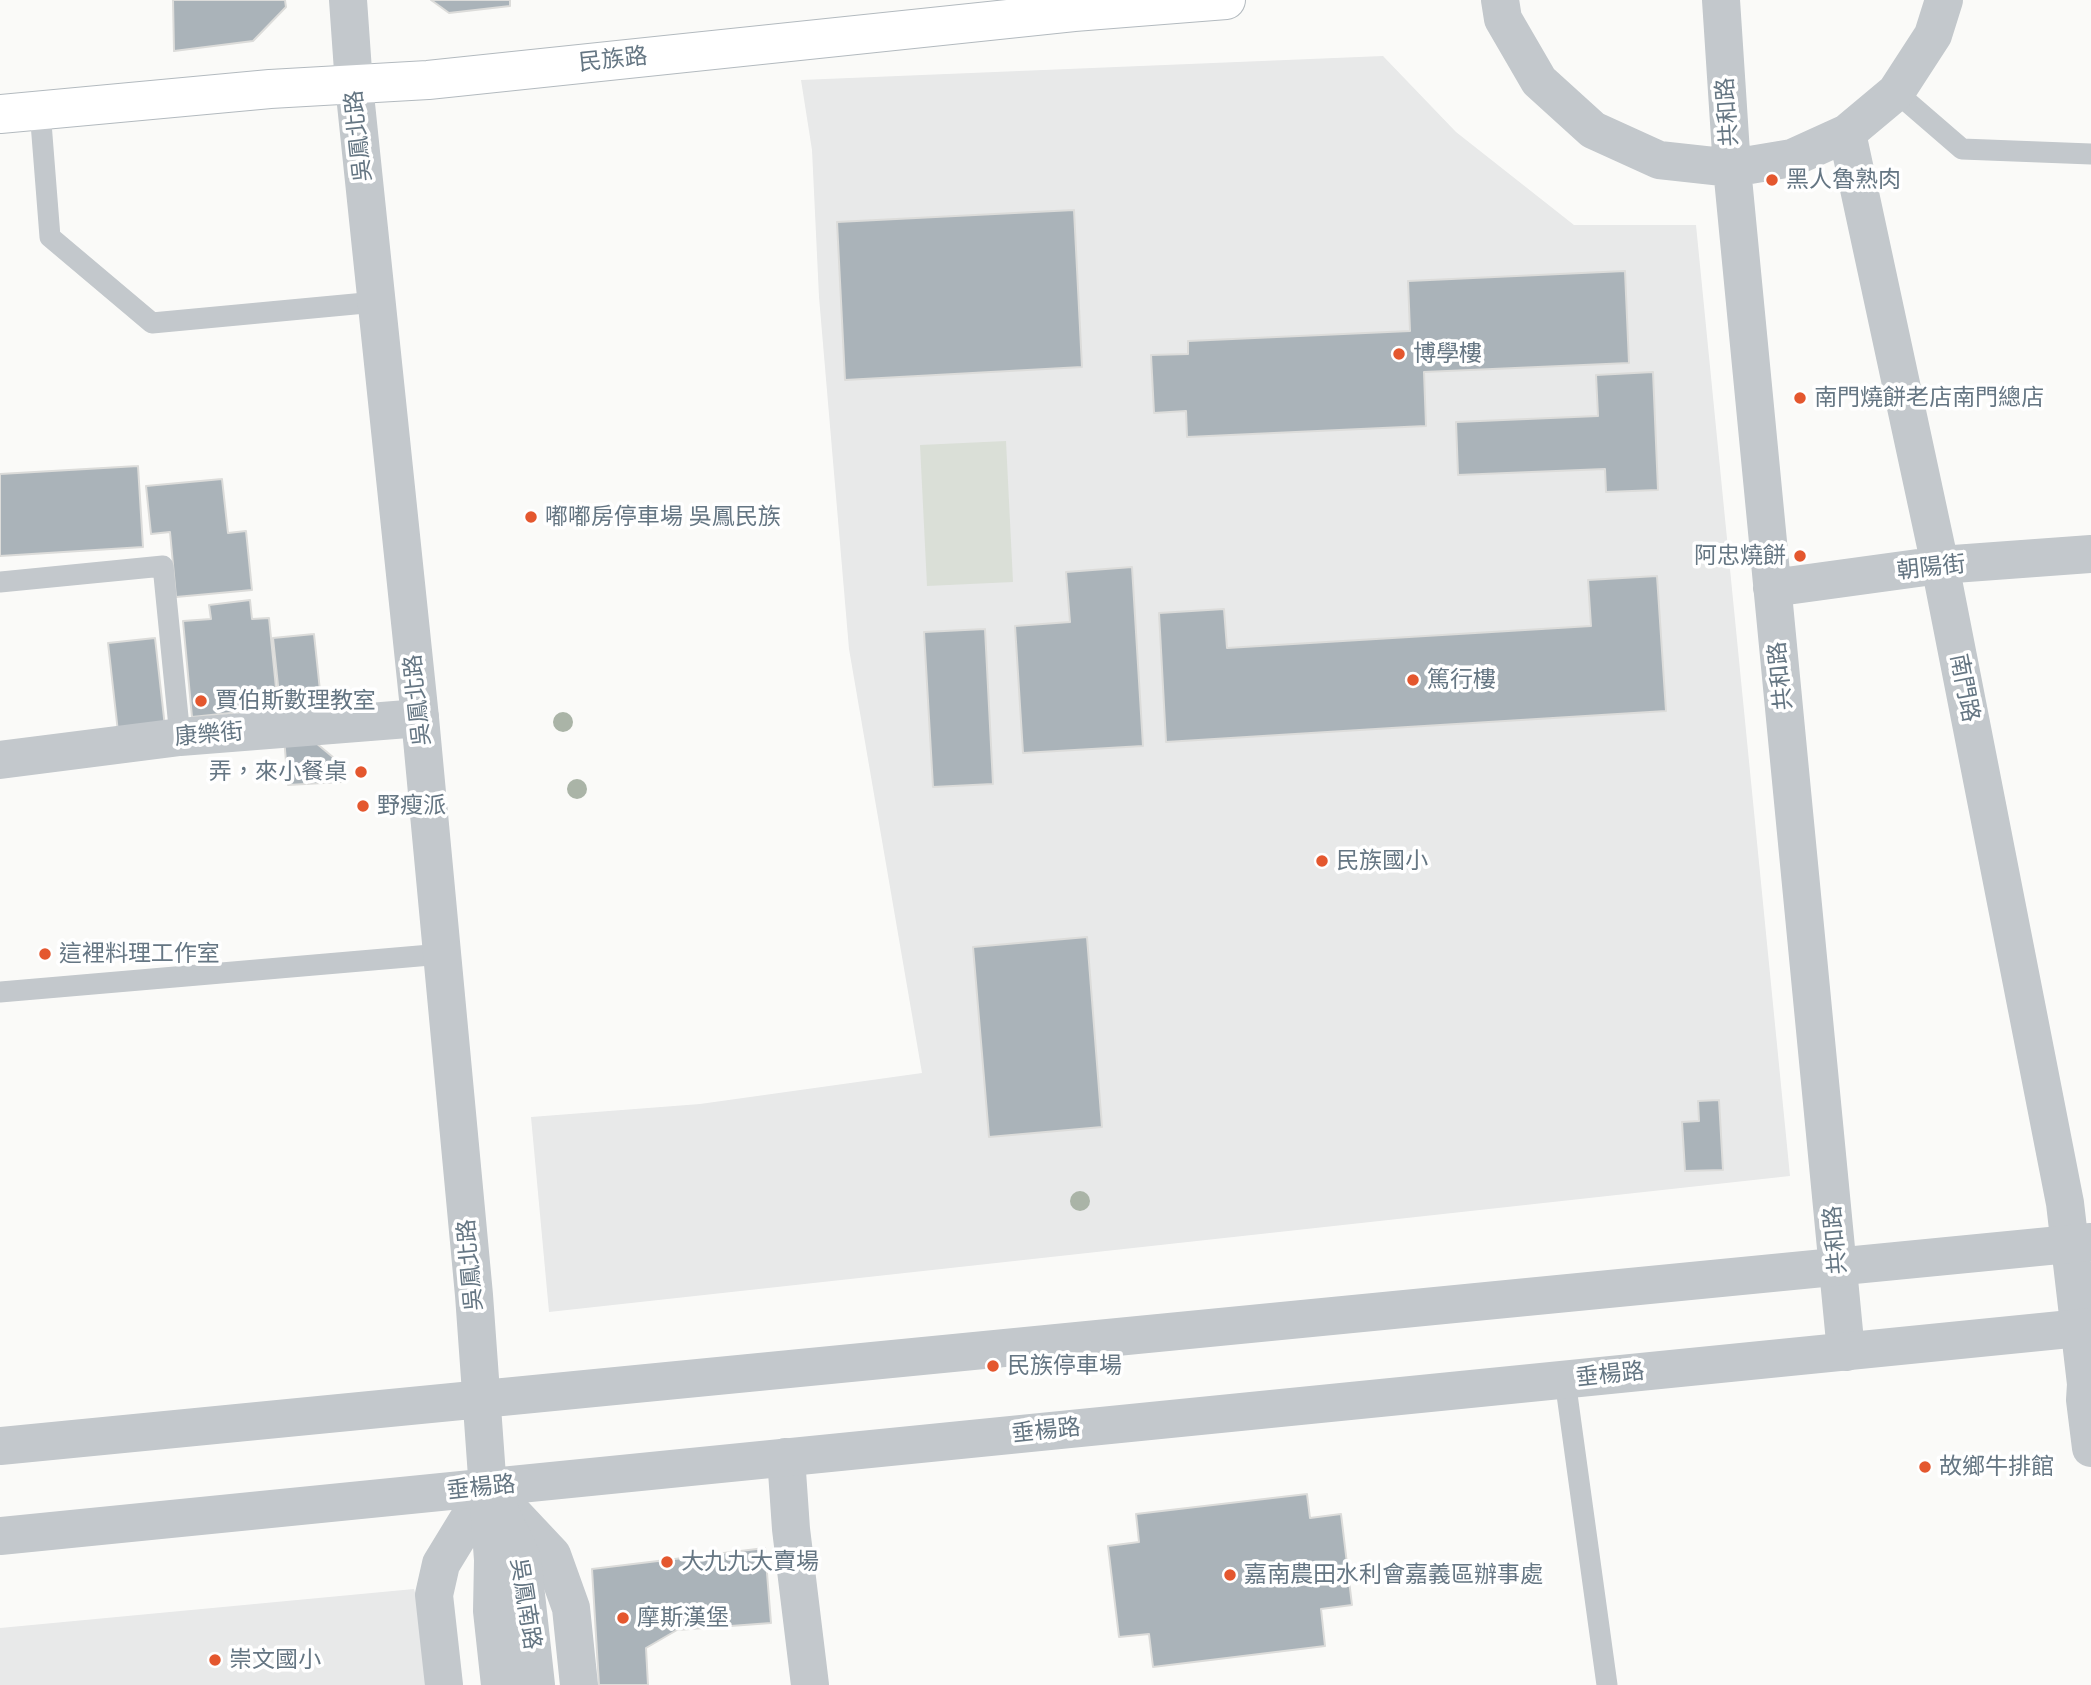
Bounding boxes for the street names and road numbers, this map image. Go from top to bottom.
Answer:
street label: 民族路 [577,43,649,77]
street label: 共和路 [1712,77,1744,147]
street label: 吳鳳北路 [340,89,378,183]
street label: 朝陽街 [1895,551,1967,585]
street label: 共和路 [1764,640,1798,712]
street label: 南門路 [1944,652,1984,724]
street label: 吳鳳北路 [399,653,437,747]
street label: 康樂街 [173,718,245,752]
street label: 共和路 [1819,1204,1853,1276]
street label: 吳鳳北路 [453,1218,489,1312]
street label: 垂楊路 [1574,1358,1646,1392]
street label: 垂楊路 [1010,1414,1082,1448]
street label: 垂楊路 [445,1471,517,1505]
street label: 吳鳳南路 [504,1556,546,1652]

